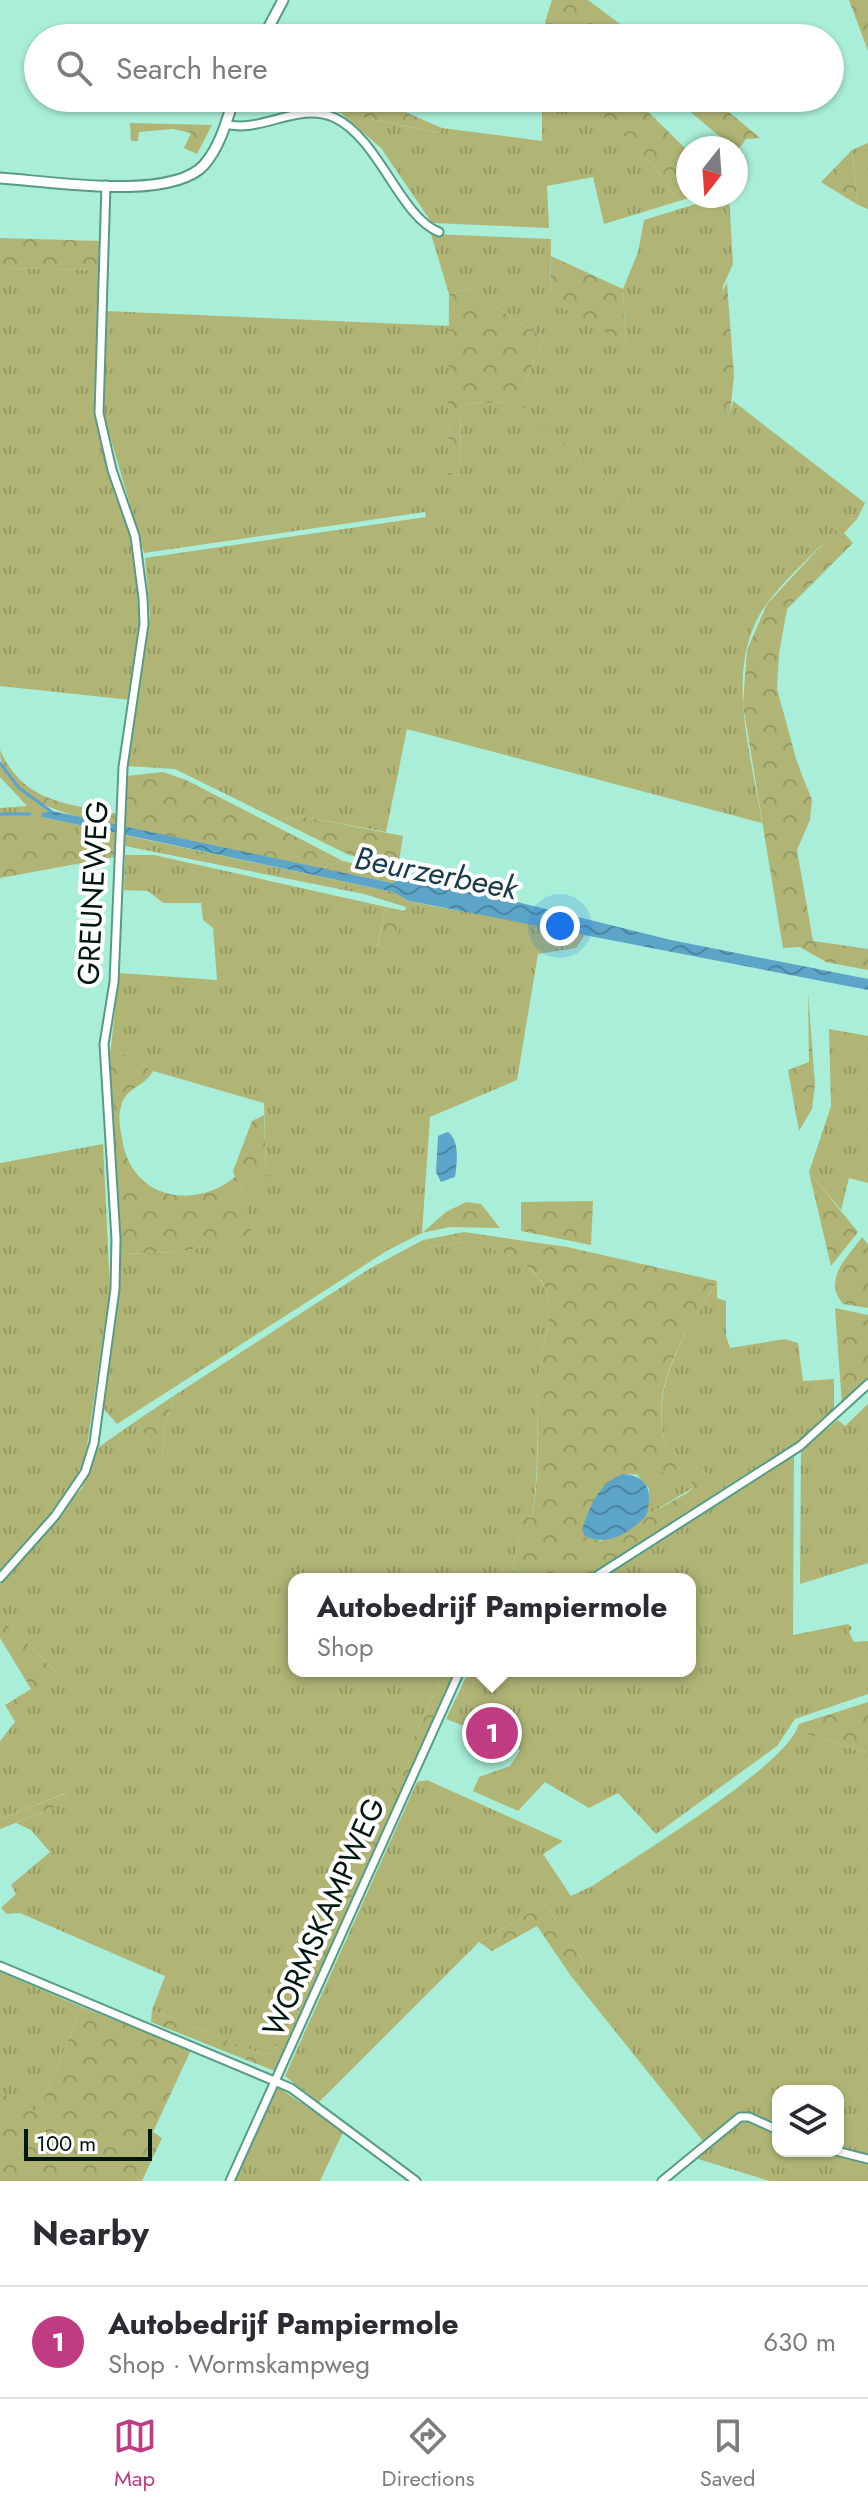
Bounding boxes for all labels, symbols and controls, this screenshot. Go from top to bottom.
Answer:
search box [24,24,844,112]
icon: search [52,46,96,90]
text: Search here [116,47,268,90]
north arrow [676,136,748,208]
street label: GREUNEWEG [66,800,119,986]
water label: Beurzerbeek [351,835,523,912]
your location [540,906,580,946]
popup [288,1573,696,1677]
text: Autobedrijf Pampiermole [317,1585,667,1628]
text: Shop [317,1628,374,1666]
pin: 1 [466,1703,518,1763]
street label: WORMSKAMPWEG [252,1790,396,2043]
map controls [772,2085,844,2157]
button: layers [772,2085,844,2157]
scale bar [24,2125,152,2161]
text: 100 m [36,2127,96,2159]
text: Nearby [32,2209,149,2258]
text: Autobedrijf Pampiermole [108,2302,459,2345]
text: 1 [51,2323,65,2361]
text: 630 m [763,2323,836,2361]
text: Shop · Wormskampweg [108,2345,370,2383]
tab: Map [113,2414,157,2494]
tab: Directions [382,2414,475,2494]
tab: Saved [700,2414,755,2494]

